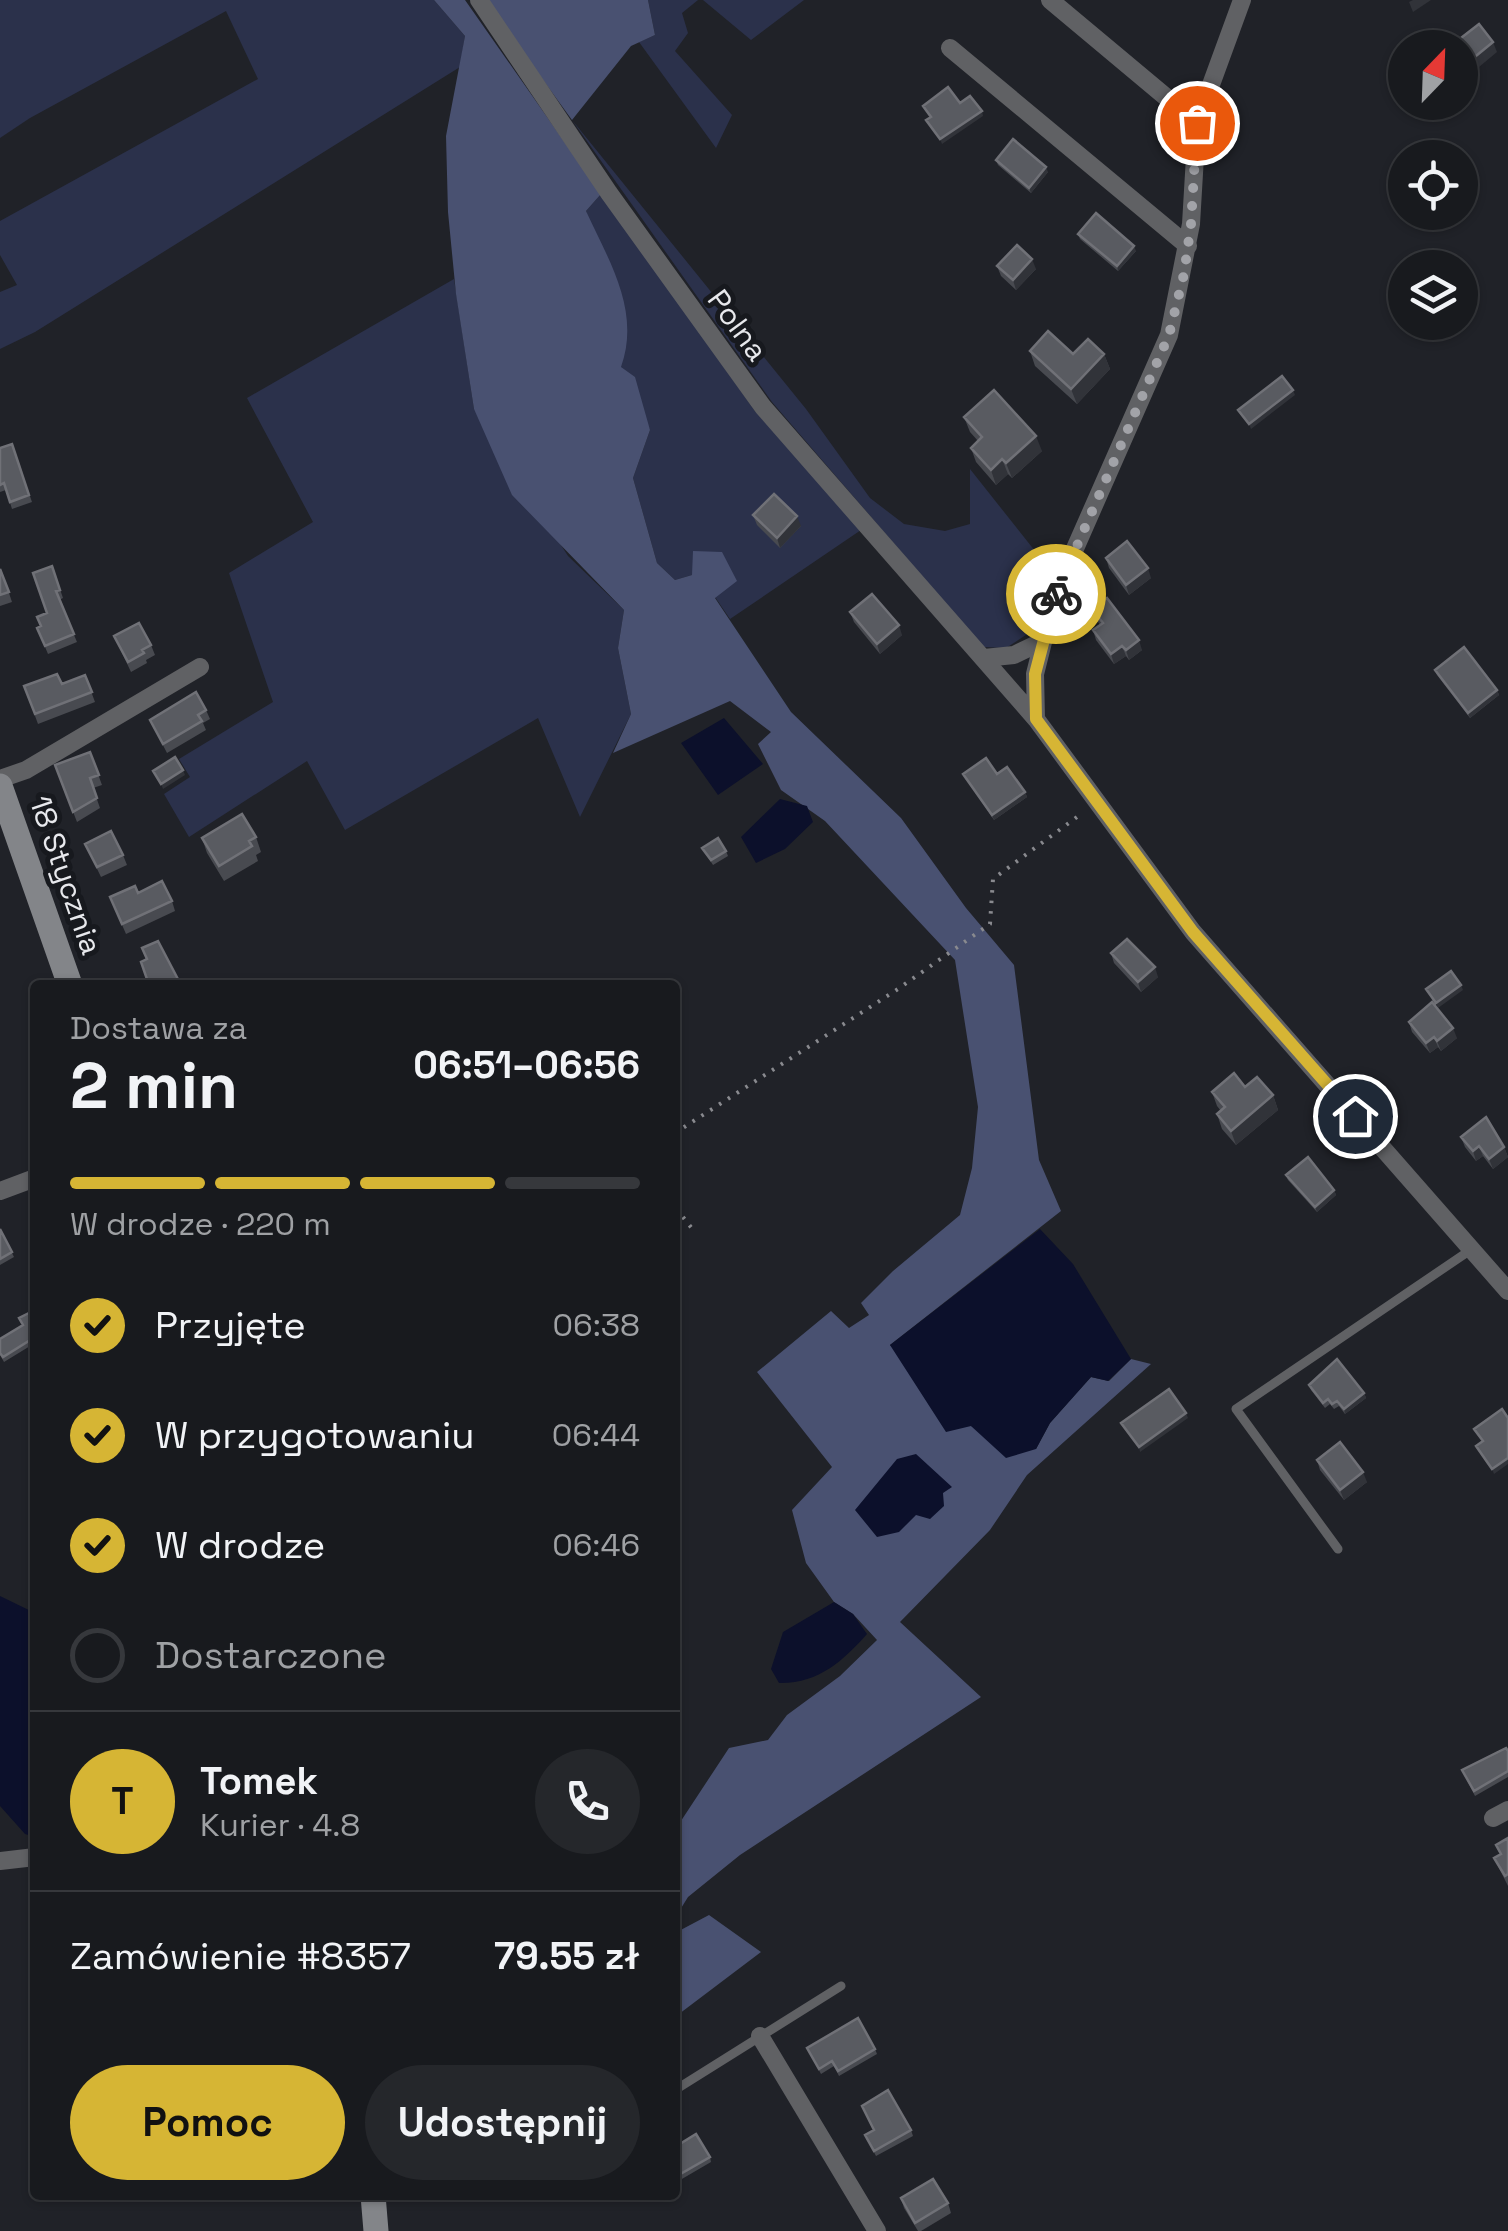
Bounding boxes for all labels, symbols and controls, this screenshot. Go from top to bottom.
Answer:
north arrow [1388,30,1478,120]
map controls [1388,30,1478,340]
pin [1155,81,1240,166]
icon: bag [1170,96,1225,151]
button: locate [1388,140,1478,230]
button: layers [1388,250,1478,340]
street label: Polna [699,282,777,368]
courier [1006,544,1106,644]
icon: bike [1029,567,1084,622]
street label: 18 Stycznia [21,790,111,960]
text: Dostawa za [70,1008,247,1048]
text: 06:51–06:56 [413,1041,640,1089]
text: 2 min [70,1044,238,1127]
pin [1313,1074,1398,1159]
icon: home [1328,1089,1383,1144]
text: W drodze · 220 m [70,1204,331,1244]
icon: check [70,1298,125,1353]
text: Przyjęte [155,1301,306,1349]
text: 06:38 [553,1305,640,1345]
icon: check [70,1408,125,1463]
text: W przygotowaniu [155,1411,474,1459]
text: 06:44 [552,1415,640,1455]
icon: check [70,1518,125,1573]
text: W drodze [155,1521,325,1569]
text: 06:46 [552,1525,640,1565]
text: Dostarczone [155,1631,387,1679]
button: phone [535,1749,640,1854]
text: Tomek [200,1757,318,1805]
text: T [111,1777,134,1825]
text: Kurier · 4.8 [200,1805,360,1845]
text: Zamówienie #8357 [70,1932,411,1980]
text: 79.55 zł [494,1932,640,1980]
button: Pomoc [70,2065,345,2180]
button: Udostępnij [365,2065,640,2180]

